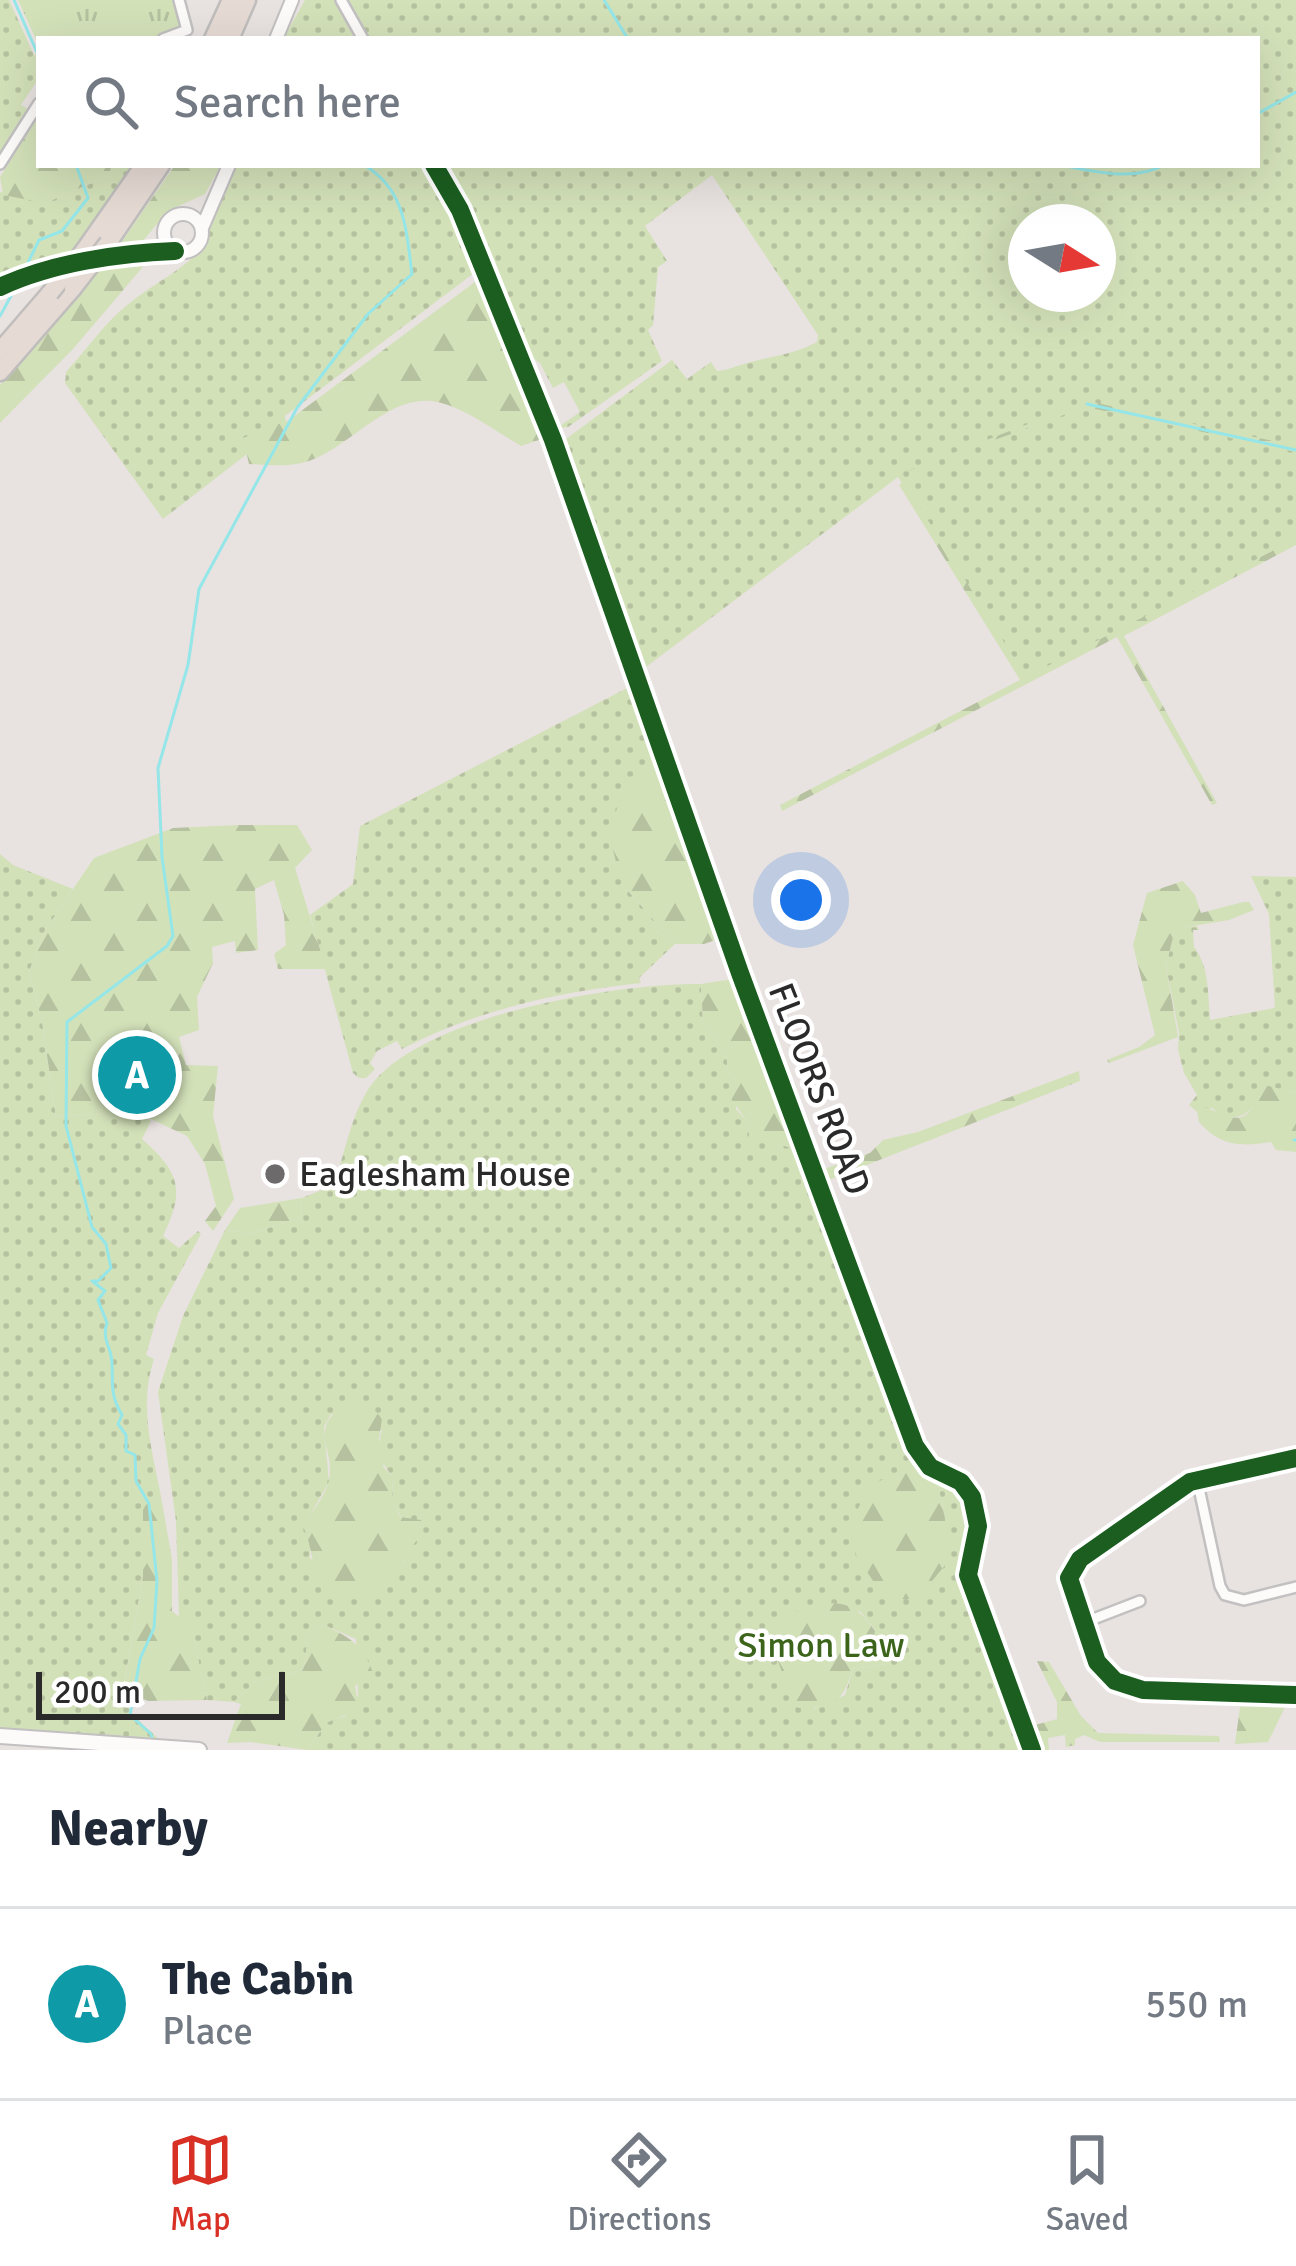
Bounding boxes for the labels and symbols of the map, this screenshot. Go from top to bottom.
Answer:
north arrow [1008,204,1116,312]
your location [771,870,831,930]
street label: FLOORS ROAD [758,977,880,1201]
pin: A [98,1030,176,1120]
place label: Eaglesham House [299,1152,571,1197]
marker: Eaglesham House [262,1161,288,1187]
park label: Simon Law [737,1623,905,1668]
scale bar [36,1666,285,1719]

